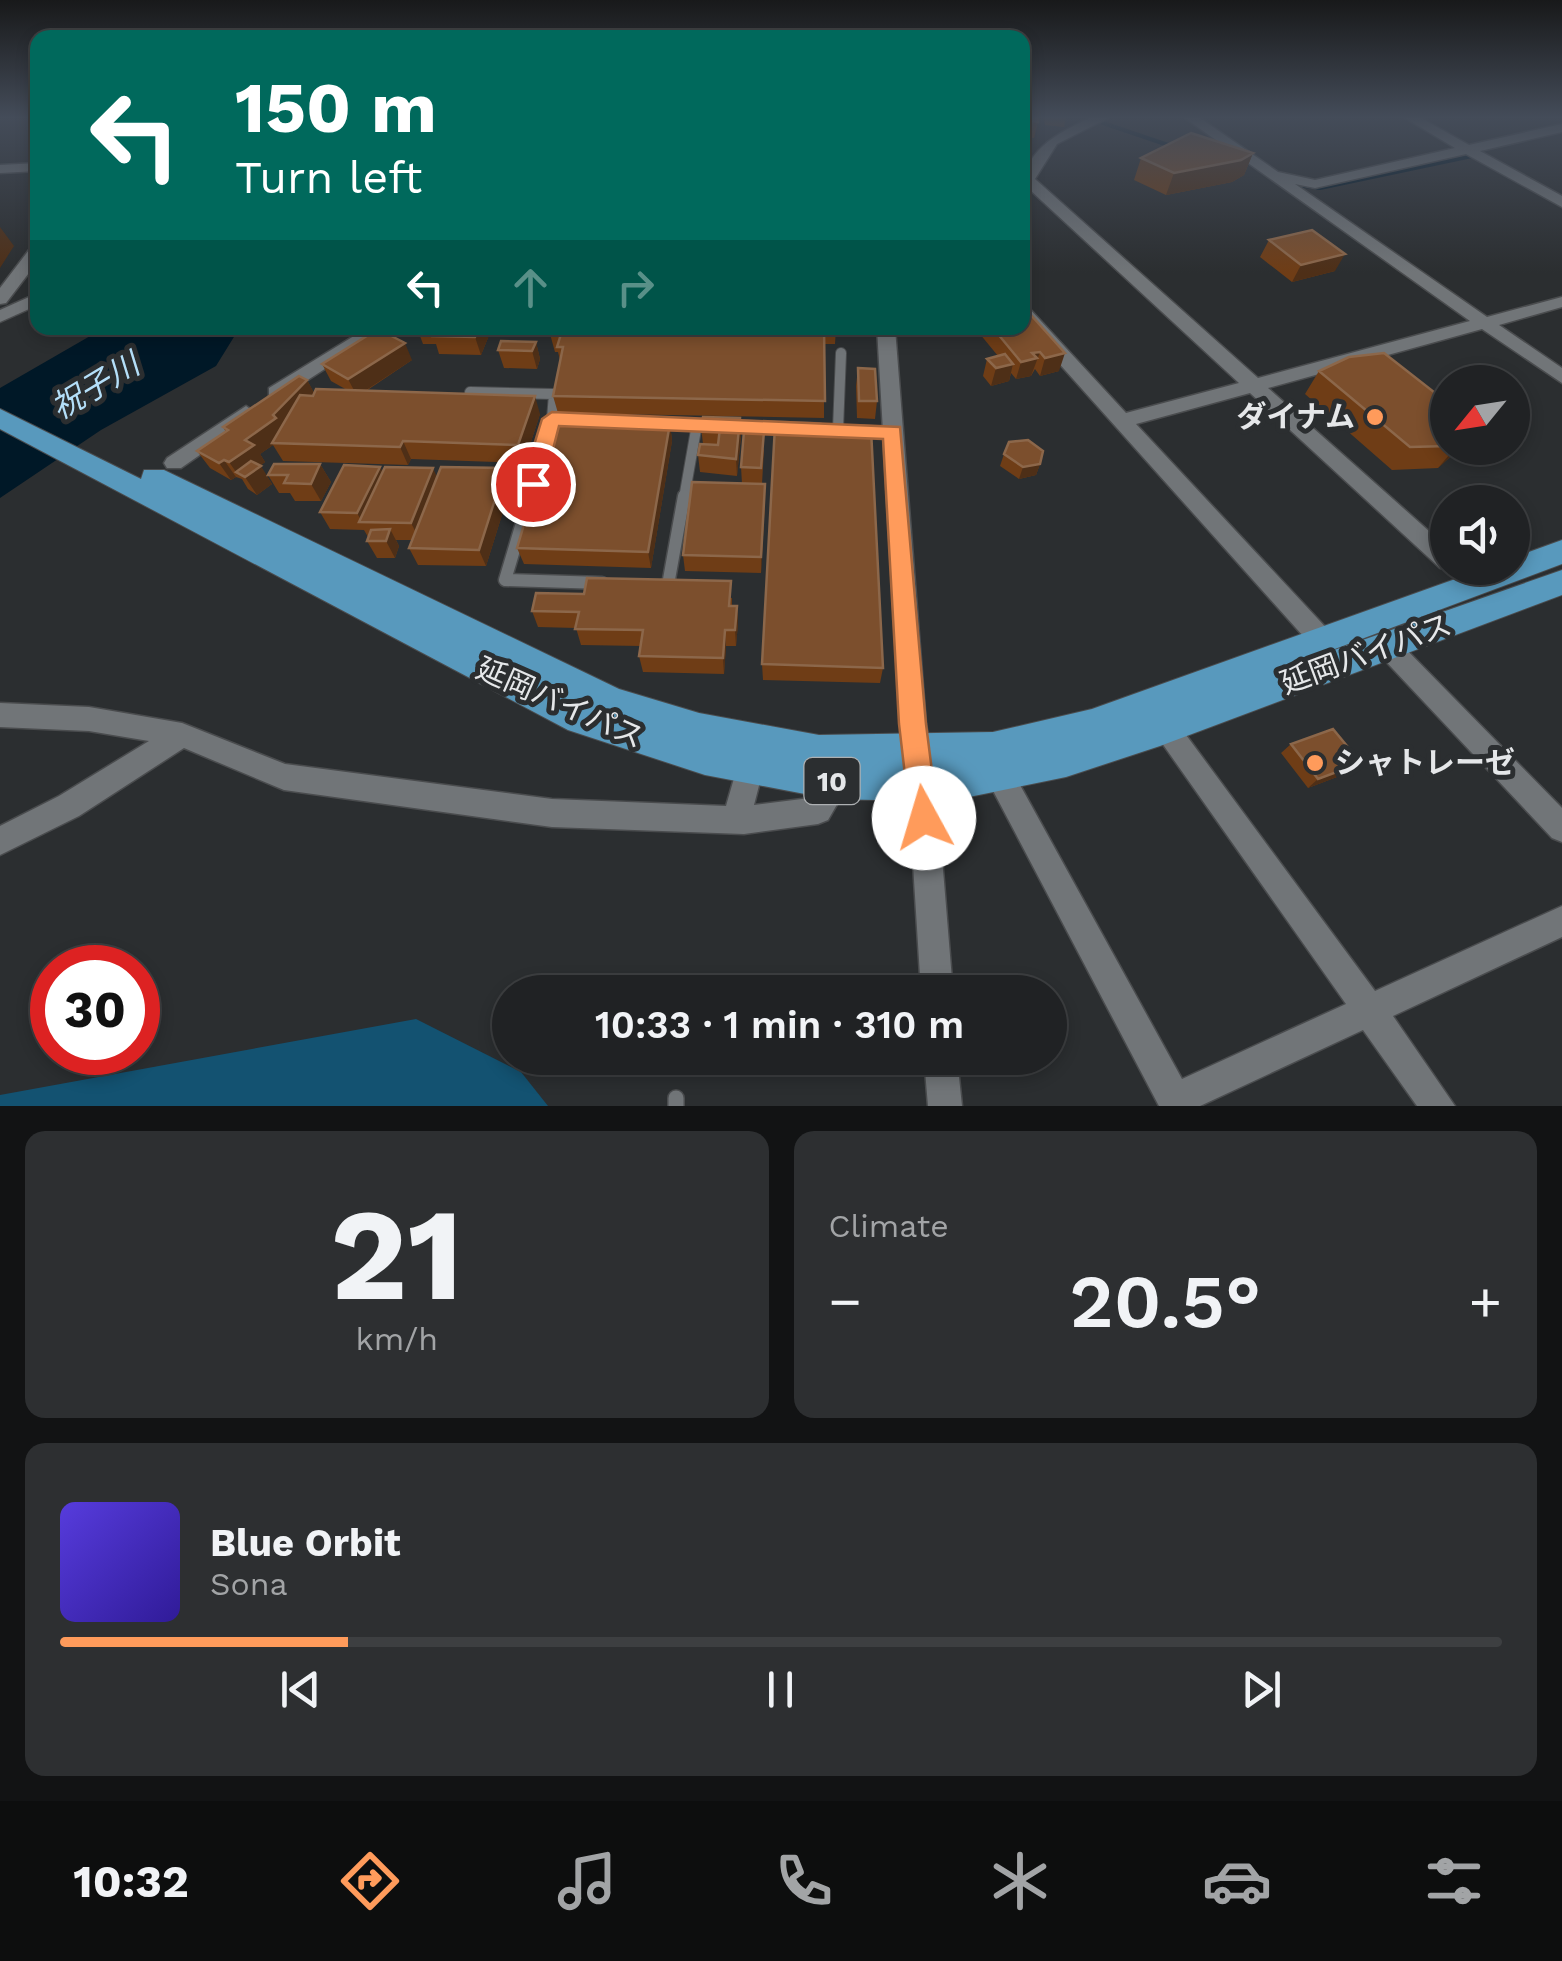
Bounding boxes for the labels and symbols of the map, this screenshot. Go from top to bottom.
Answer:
water label: 祝子川 [44,343,148,427]
north arrow [1430,365,1530,465]
place label: ダイナム [1237,399,1355,434]
marker: ダイナム [1364,406,1386,428]
pin [491,442,576,527]
street label: 延岡バイパス [1276,606,1456,701]
street label: 延岡バイパス [471,650,649,755]
place label: シャトレーゼ [1335,745,1515,780]
marker: シャトレーゼ [1304,752,1326,774]
road number: 10 [804,758,860,804]
position arrow [872,766,976,870]
speed limit sign: 30 [30,945,160,1075]

